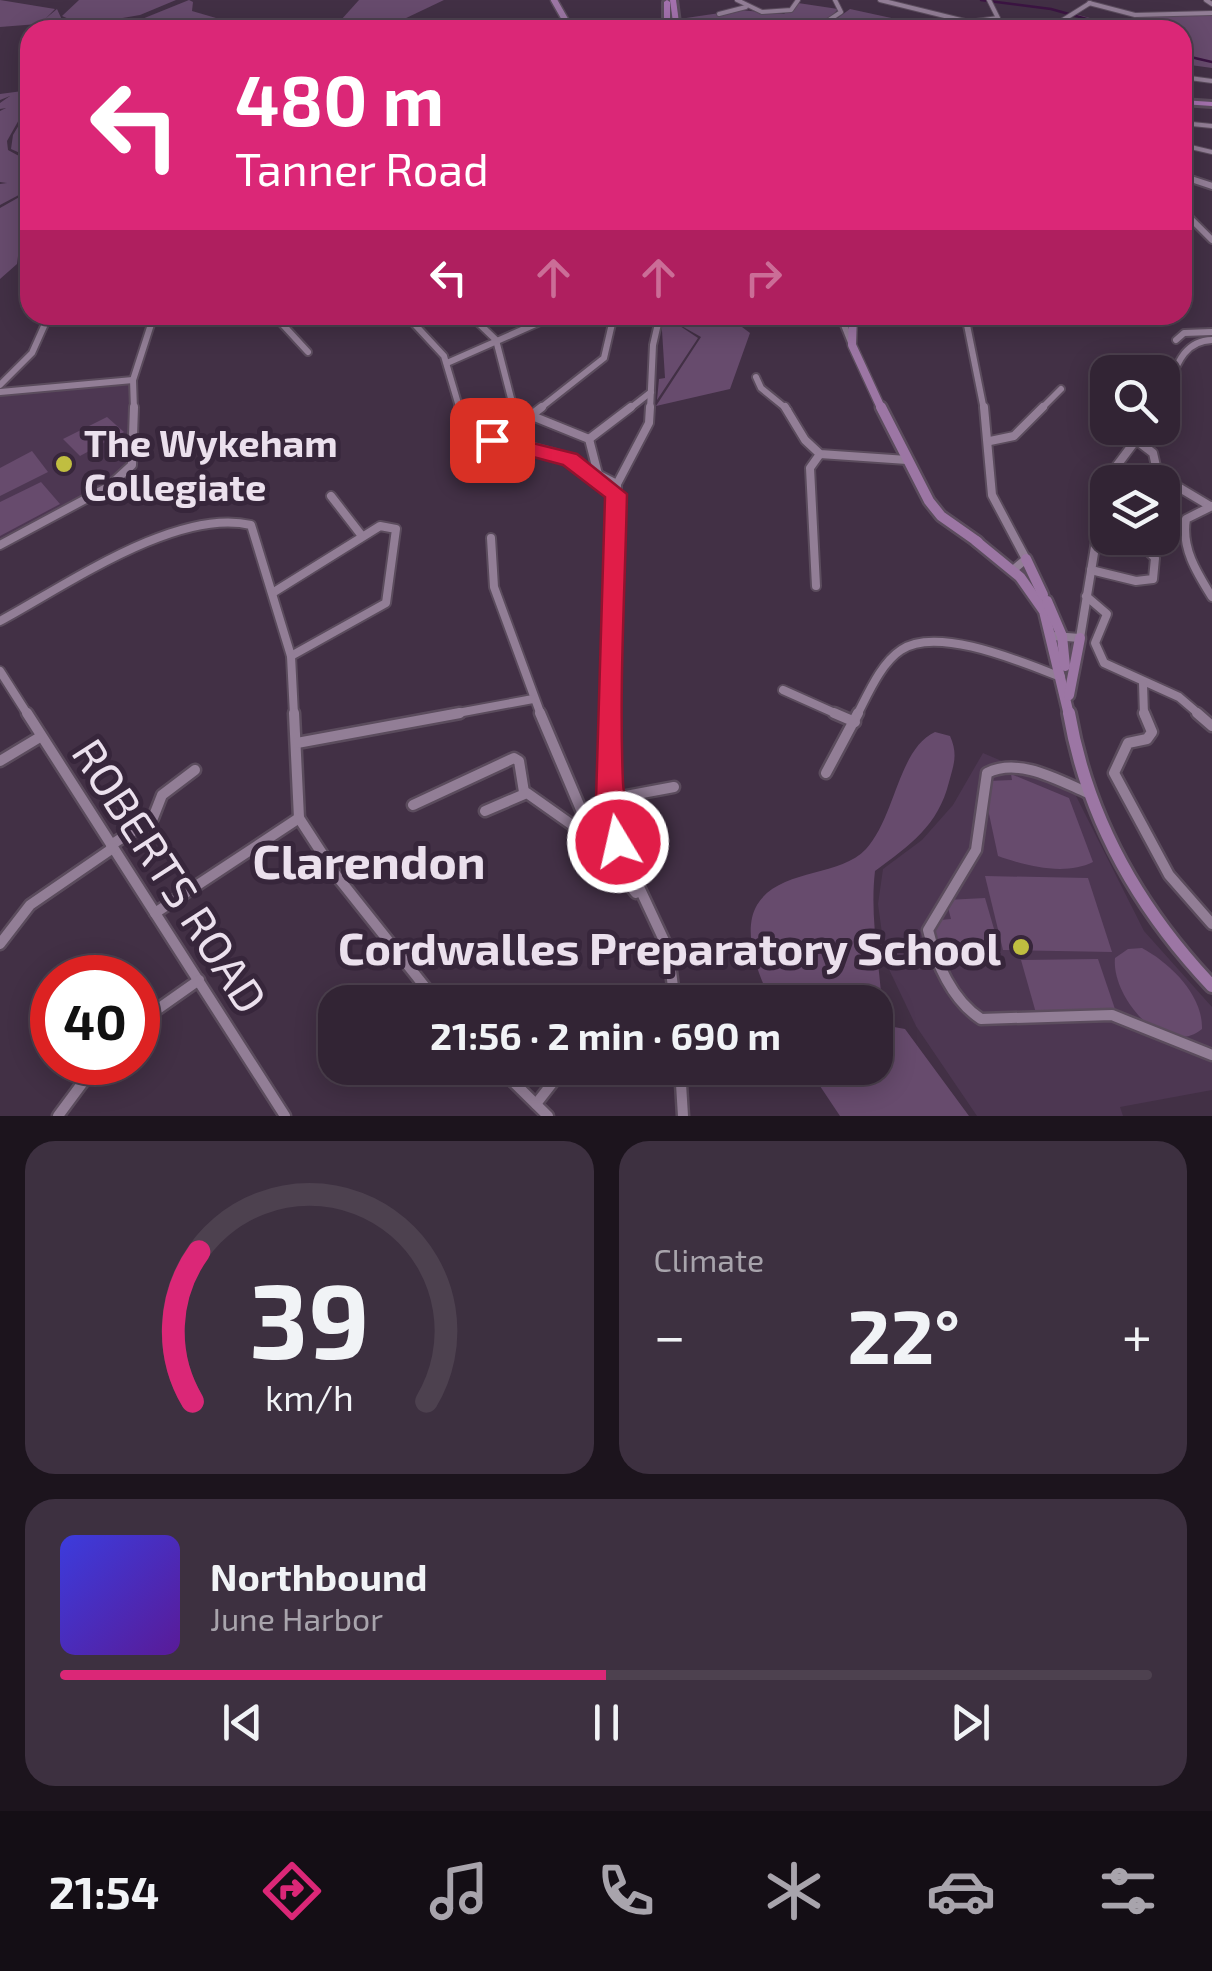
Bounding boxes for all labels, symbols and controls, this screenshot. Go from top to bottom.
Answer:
text: 480 m [235,56,444,140]
icon: left [70,60,200,190]
text: Tanner Road [235,141,489,195]
icon: left [421,250,476,305]
icon: ahead [526,250,581,305]
icon: ahead [631,250,686,305]
icon: right [736,250,791,305]
map controls [1090,355,1180,555]
button: search [1090,355,1180,445]
pin [450,398,535,483]
icon: arrive [465,413,520,468]
place label: The Wykeham Collegiate [84,419,338,509]
marker: The Wykeham Collegiate [53,453,75,475]
button: layers [1090,465,1180,555]
street label: ROBERTS ROAD [62,728,280,1022]
position arrow [566,790,670,894]
district label: Clarendon [252,831,486,889]
place label: Cordwalles Preparatory School [338,920,1001,975]
marker: Cordwalles Preparatory School [1010,936,1032,958]
speed limit sign: 40 [30,955,160,1085]
text: 21:56 · 2 min · 690 m [430,1012,781,1058]
text: Climate [654,1240,764,1278]
text: 39 [249,1255,369,1380]
text: 22° [847,1289,960,1379]
text: − [654,1301,686,1367]
text: + [1122,1301,1152,1367]
text: km/h [265,1375,354,1418]
text: Northbound [210,1553,428,1599]
text: June Harbor [210,1599,383,1637]
icon: previous [215,1695,270,1750]
icon: pause [579,1695,634,1750]
icon: next [943,1695,998,1750]
icon: directions [257,1856,327,1926]
icon: music [424,1856,494,1926]
icon: phone [591,1856,661,1926]
icon: climate [759,1856,829,1926]
icon: car [926,1856,996,1926]
icon: filters [1093,1856,1163,1926]
text: 21:54 [49,1864,159,1918]

